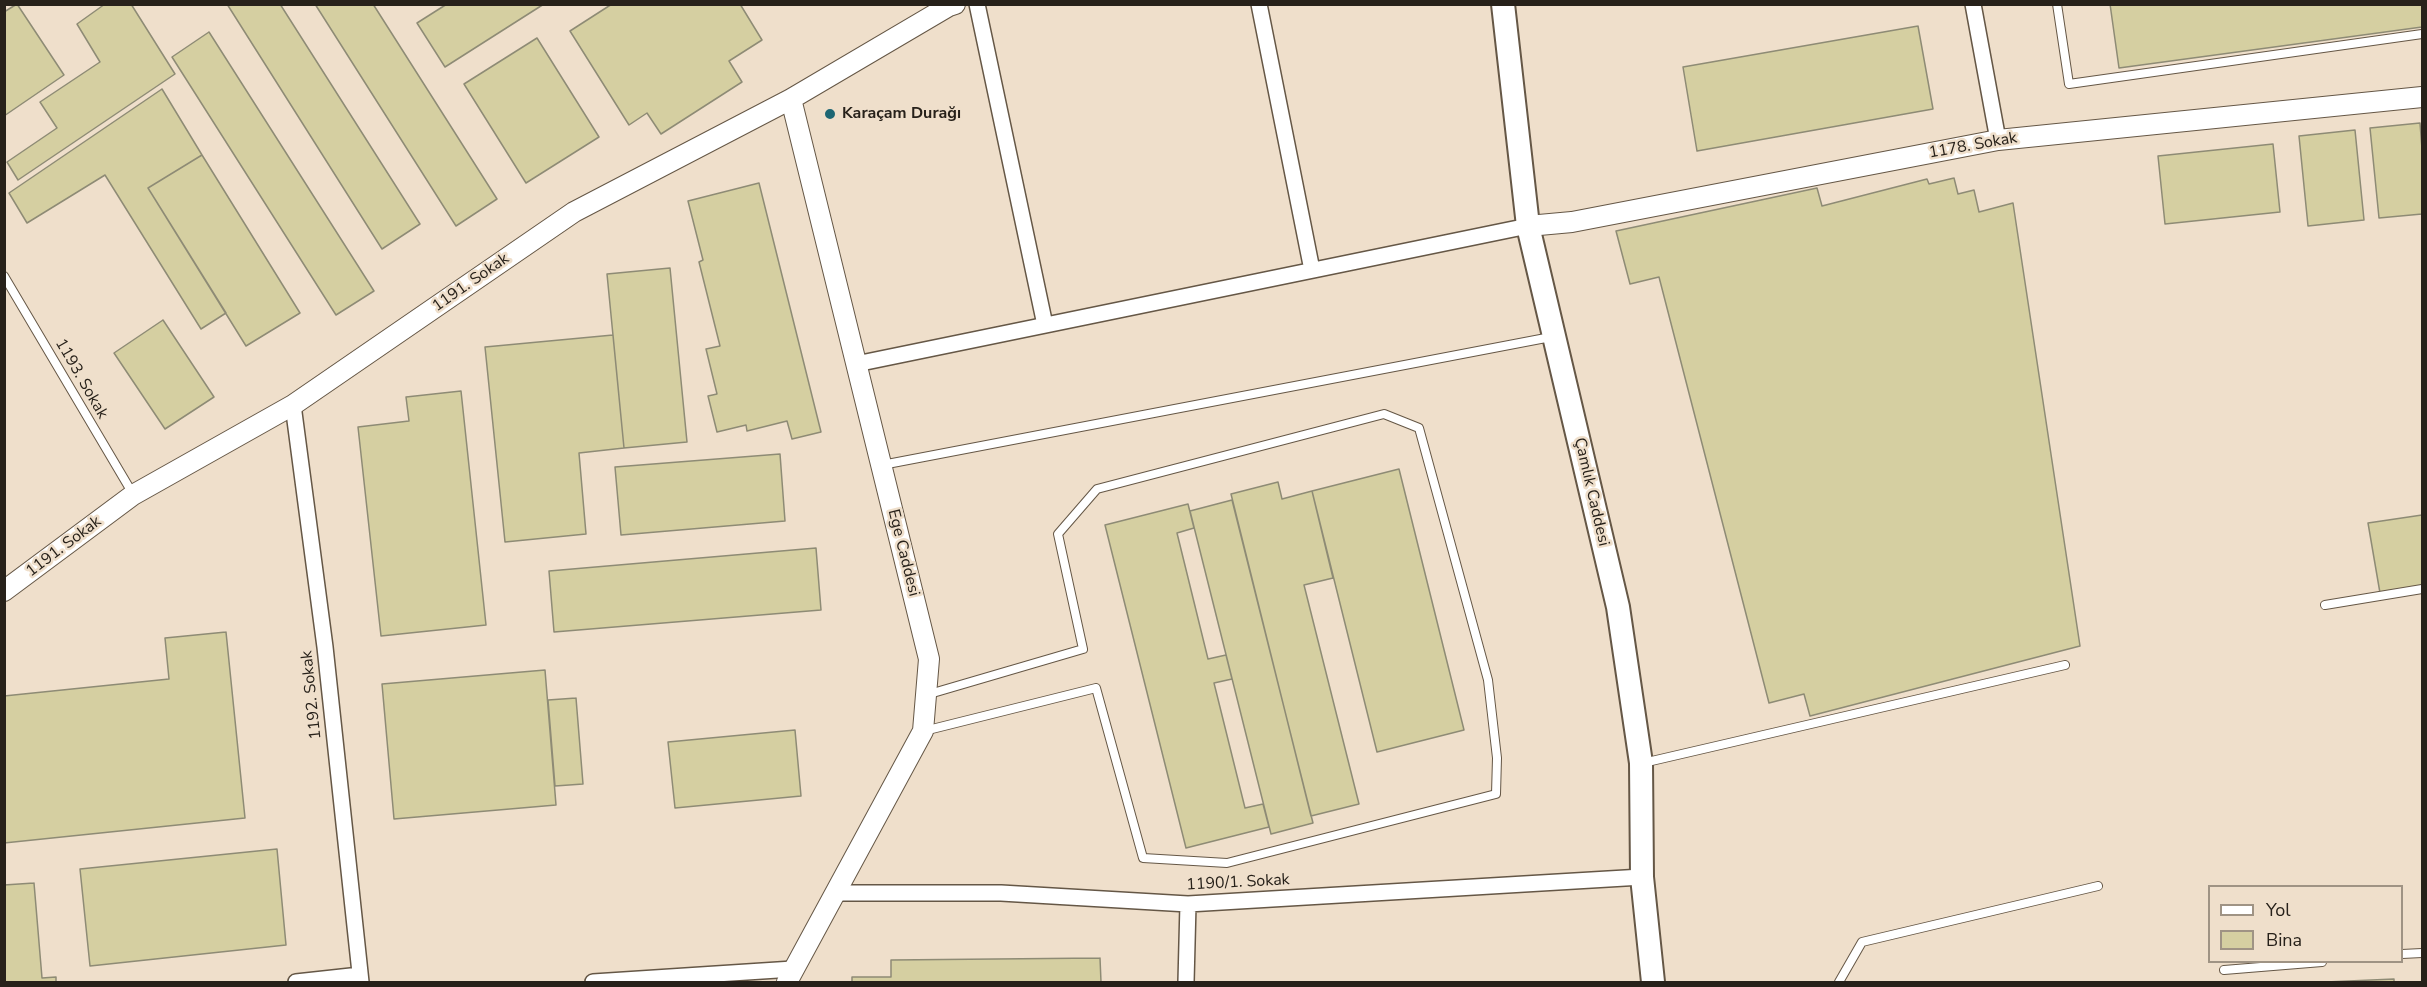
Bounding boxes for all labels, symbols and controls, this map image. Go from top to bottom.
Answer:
place label: Karaçam Durağı [842,104,961,124]
marker: Karaçam Durağı [823,107,837,121]
street label: 1178. Sokak [1927,129,2019,163]
street label: 1191. Sokak [429,250,513,316]
street label: 1193. Sokak [50,336,112,422]
street label: Çamlık Caddesi [1569,436,1613,548]
street label: Ege Caddesi [883,508,923,598]
street label: 1191. Sokak [23,512,105,582]
street label: 1192. Sokak [298,650,326,740]
street label: 1190/1. Sokak [1186,871,1290,895]
legend [2208,885,2403,963]
text: Yol [2266,898,2291,922]
text: Bina [2266,928,2302,952]

